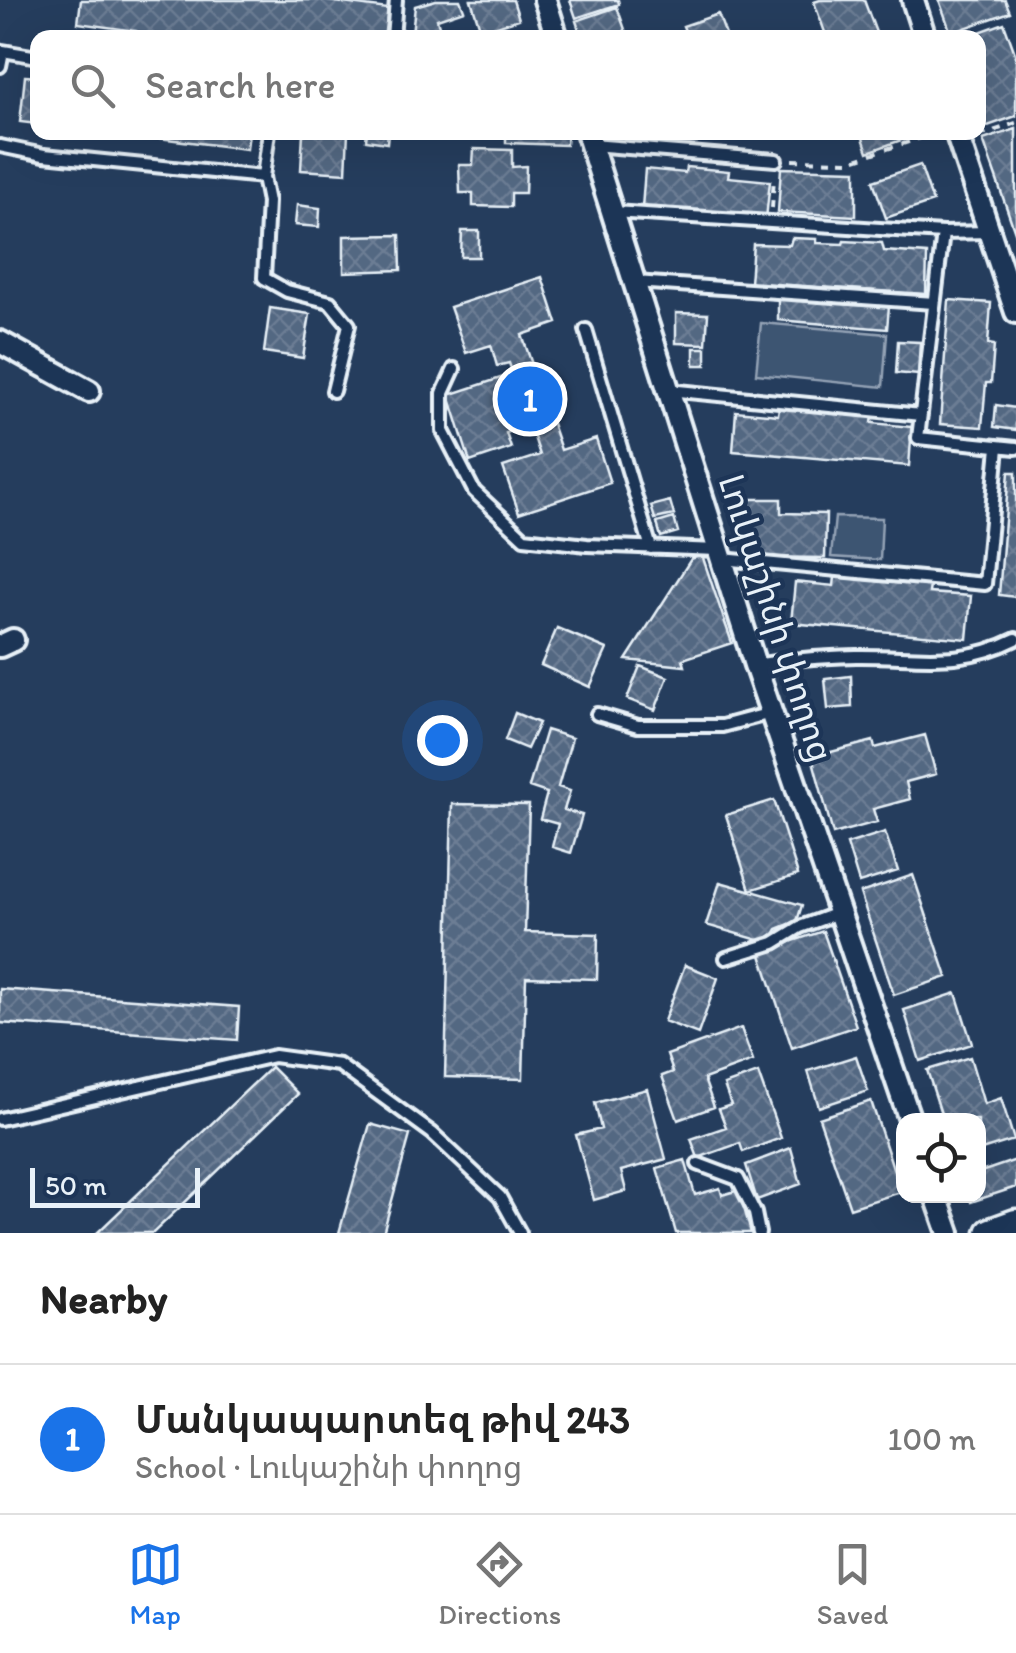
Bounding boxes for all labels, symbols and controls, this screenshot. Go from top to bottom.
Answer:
search box [30,30,986,140]
icon: search [65,58,120,113]
text: Search here [145,62,336,108]
pin: 1 [498,362,562,436]
street label: Լուկաշինի փողոց [710,469,842,767]
your location [417,715,468,766]
map controls [896,1113,986,1203]
button: locate [896,1113,986,1203]
scale bar [30,1163,200,1208]
text: 50 m [45,1168,107,1202]
text: Nearby [40,1273,167,1324]
text: Մանկապարտեզ թիվ 243 [135,1397,630,1443]
text: 1 [65,1420,80,1458]
text: 100 m [888,1420,976,1458]
text: School · Լուկաշինի փողոց [135,1448,522,1486]
tab: Map [128,1537,183,1631]
tab: Directions [438,1537,561,1631]
tab: Saved [817,1537,888,1631]

